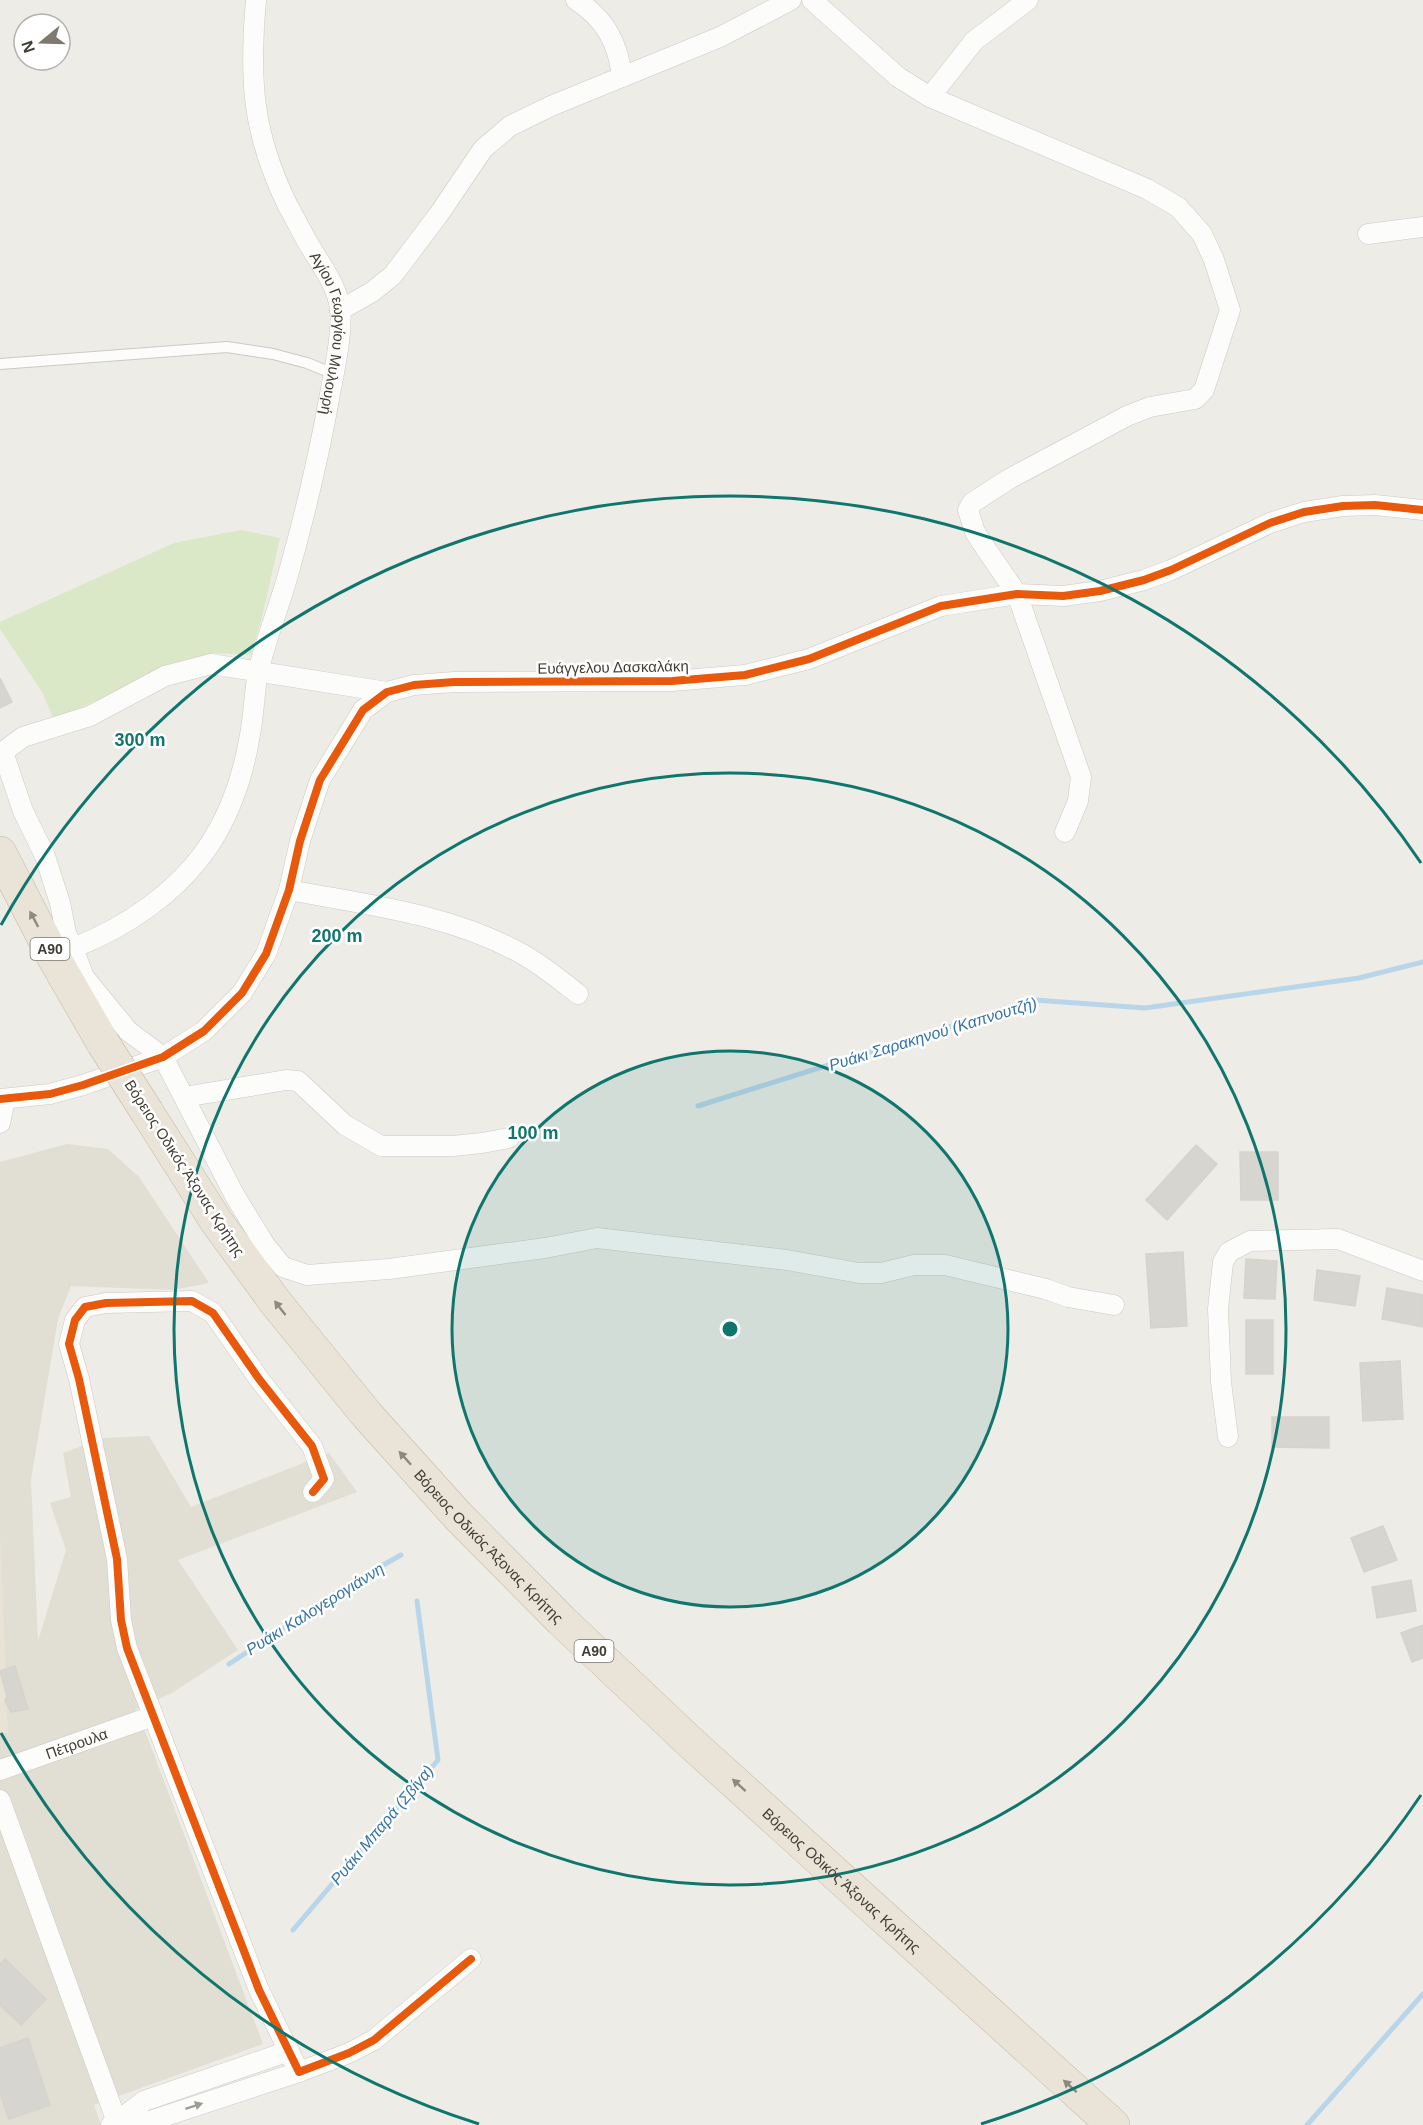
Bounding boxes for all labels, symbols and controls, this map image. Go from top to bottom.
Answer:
north arrow [12,12,72,72]
text: N [18,38,38,55]
street label: Αγίου Γεωργίου Μυλουρή [307,248,349,416]
street label: Ευάγγελου Δασκαλάκη [537,657,689,677]
text: 300 m [114,730,166,750]
one-way arrow [29,910,39,927]
text: 200 m [311,926,363,946]
road number: Α90 [31,938,70,960]
water label: Ρυάκι Σαρακηνού (Καπνουτζή) [827,994,1039,1075]
street label: Βόρειος Οδικός Άξονας Κρήτης [122,1077,248,1259]
text: 100 m [507,1123,559,1143]
one-way arrow [274,1300,287,1316]
centre of rings [720,1319,740,1339]
one-way arrow [398,1450,412,1465]
street label: Βόρειος Οδικός Άξονας Κρήτης [411,1465,567,1626]
water label: Ρυάκι Καλογερογιάννη [243,1560,387,1658]
road number: Α90 [574,1640,614,1662]
street label: Πέτρουλα [43,1724,110,1762]
water label: Ρυάκι Μπαρά (Σβίγα) [327,1762,437,1888]
one-way arrow [731,1778,746,1792]
street label: Βόρειος Οδικός Άξονας Κρήτης [760,1804,925,1956]
one-way arrow [1063,2080,1078,2093]
one-way arrow [185,2101,203,2111]

